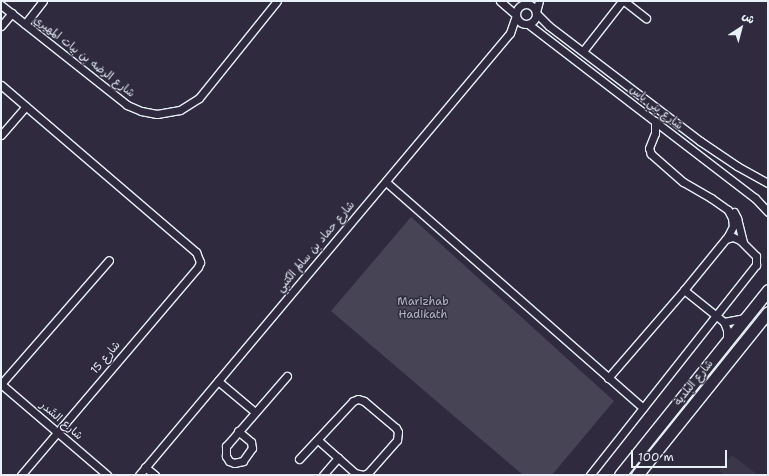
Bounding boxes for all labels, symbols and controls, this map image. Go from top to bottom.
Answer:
north arrow [721,8,761,48]
text: ش [739,8,758,28]
street label: شارع الرضه بن بيات المهيري [31,14,137,100]
street label: شارع بني ياس [627,83,685,133]
street label: شارع حماد بن سالم الكتبي [274,199,358,295]
park label: Marizhab Hadikath [397,296,449,322]
street label: شارع 15 [89,339,123,377]
street label: شارع البلدية [672,358,716,408]
street label: شارع السَّدر [37,399,85,443]
scale bar [633,442,729,468]
text: 100 m [638,449,674,465]

